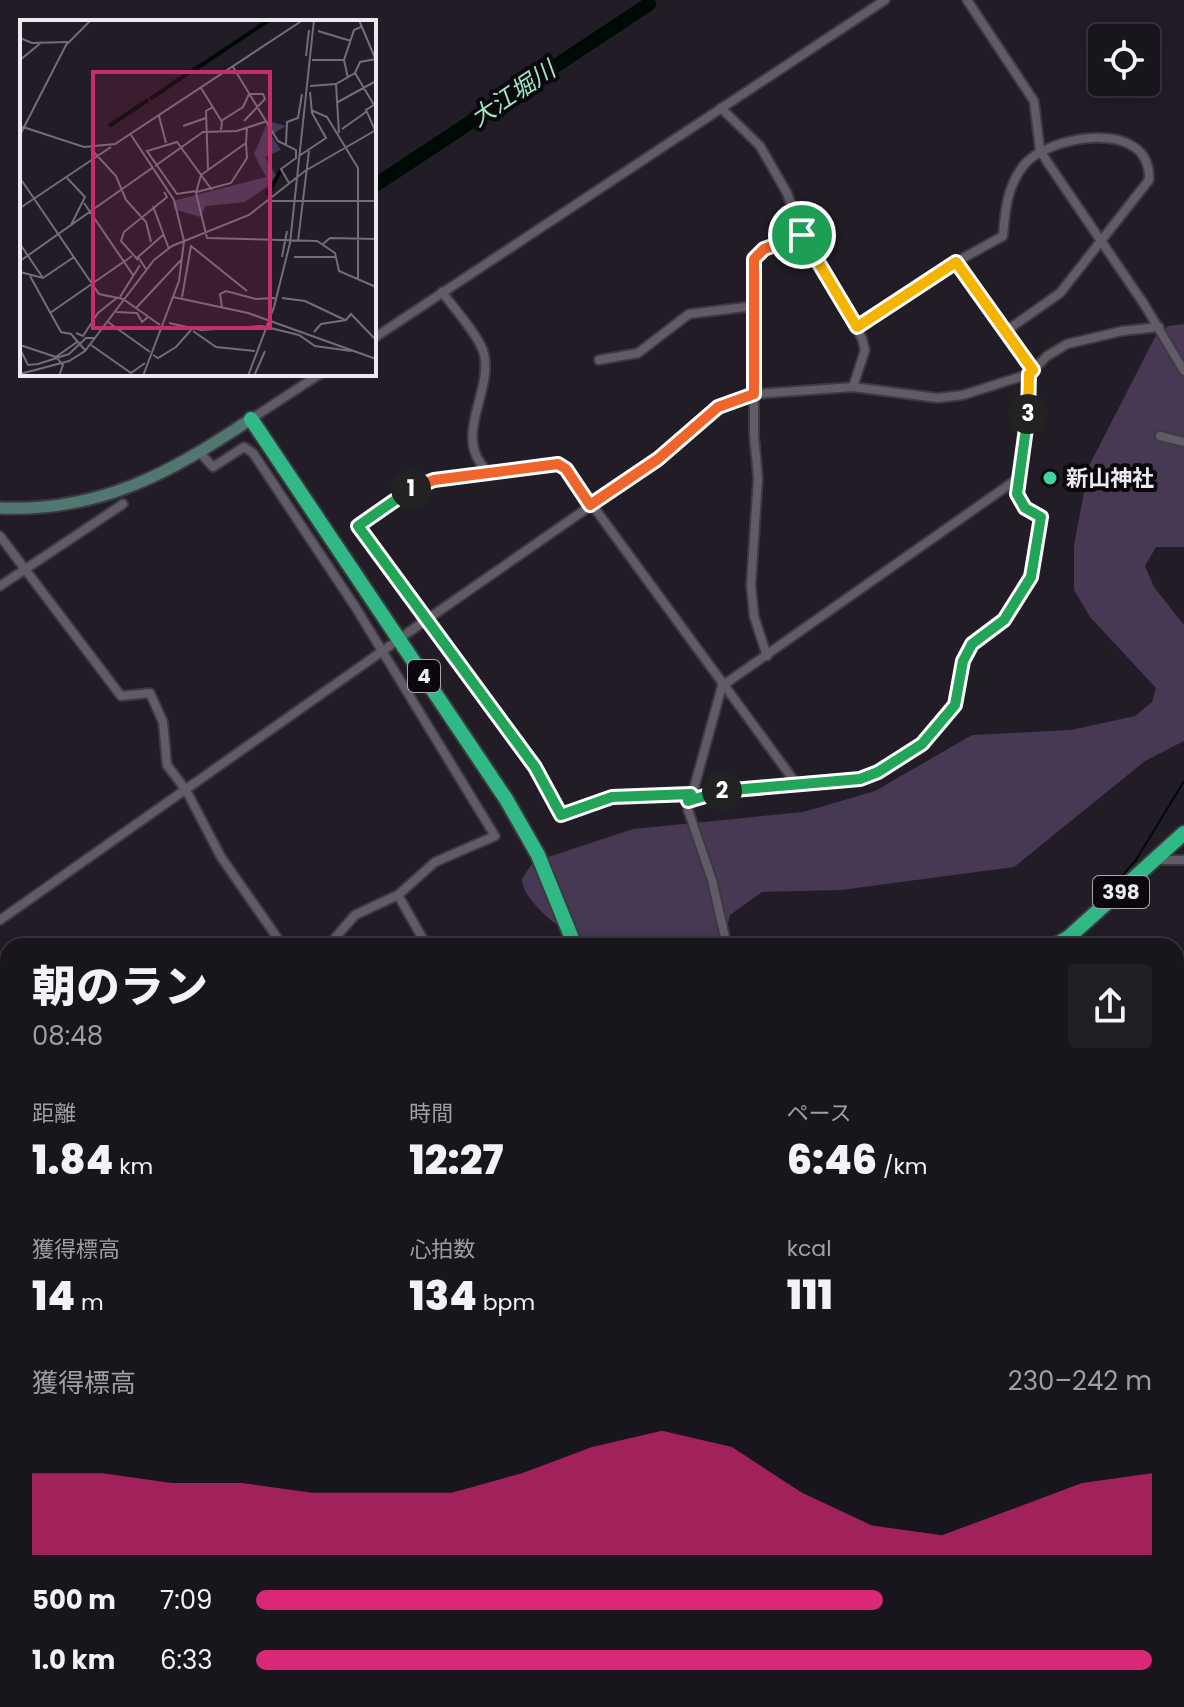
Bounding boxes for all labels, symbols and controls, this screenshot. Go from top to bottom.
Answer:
inset map [20,20,376,376]
map controls [1088,24,1160,96]
button: locate [1088,24,1160,96]
water label: 大江堀川 [464,51,564,134]
pin [768,201,836,269]
icon: arrive [780,213,824,257]
pin: 3 [1008,394,1048,434]
text: 3 [1021,398,1035,429]
place label: 新山神社 [1066,463,1154,494]
pin: 1 [391,469,431,509]
marker: 新山神社 [1041,469,1059,487]
text: 1 [407,473,415,504]
road number: 4 [408,660,440,692]
pin: 2 [702,771,742,811]
text: 2 [716,775,728,806]
road number: 398 [1093,876,1149,908]
text: 朝のラン [32,956,208,1017]
button: share [1068,964,1152,1048]
text: 08:48 [32,1018,103,1054]
text: 距離 [32,1098,76,1129]
text: 時間 [409,1098,453,1129]
text: ペース [787,1098,852,1129]
text: 1.84 [32,1132,113,1188]
text: 12:27 [409,1132,503,1188]
text: 6:46 [787,1132,877,1188]
text: km [113,1151,153,1182]
text: /km [877,1151,928,1182]
text: kcal [787,1233,832,1264]
text: 獲得標高 [32,1234,120,1265]
text: 心拍数 [409,1234,475,1265]
text: 111 [787,1267,833,1323]
text: 14 [32,1268,75,1324]
text: 134 [409,1268,477,1324]
text: m [75,1287,104,1318]
text: bpm [477,1287,535,1318]
text: 230–242 m [1008,1363,1152,1399]
text: 獲得標高 [32,1365,136,1401]
text: 500 m [32,1582,116,1618]
text: 7:09 [160,1582,212,1618]
text: 1.0 km [32,1642,115,1678]
text: 6:33 [160,1642,213,1678]

